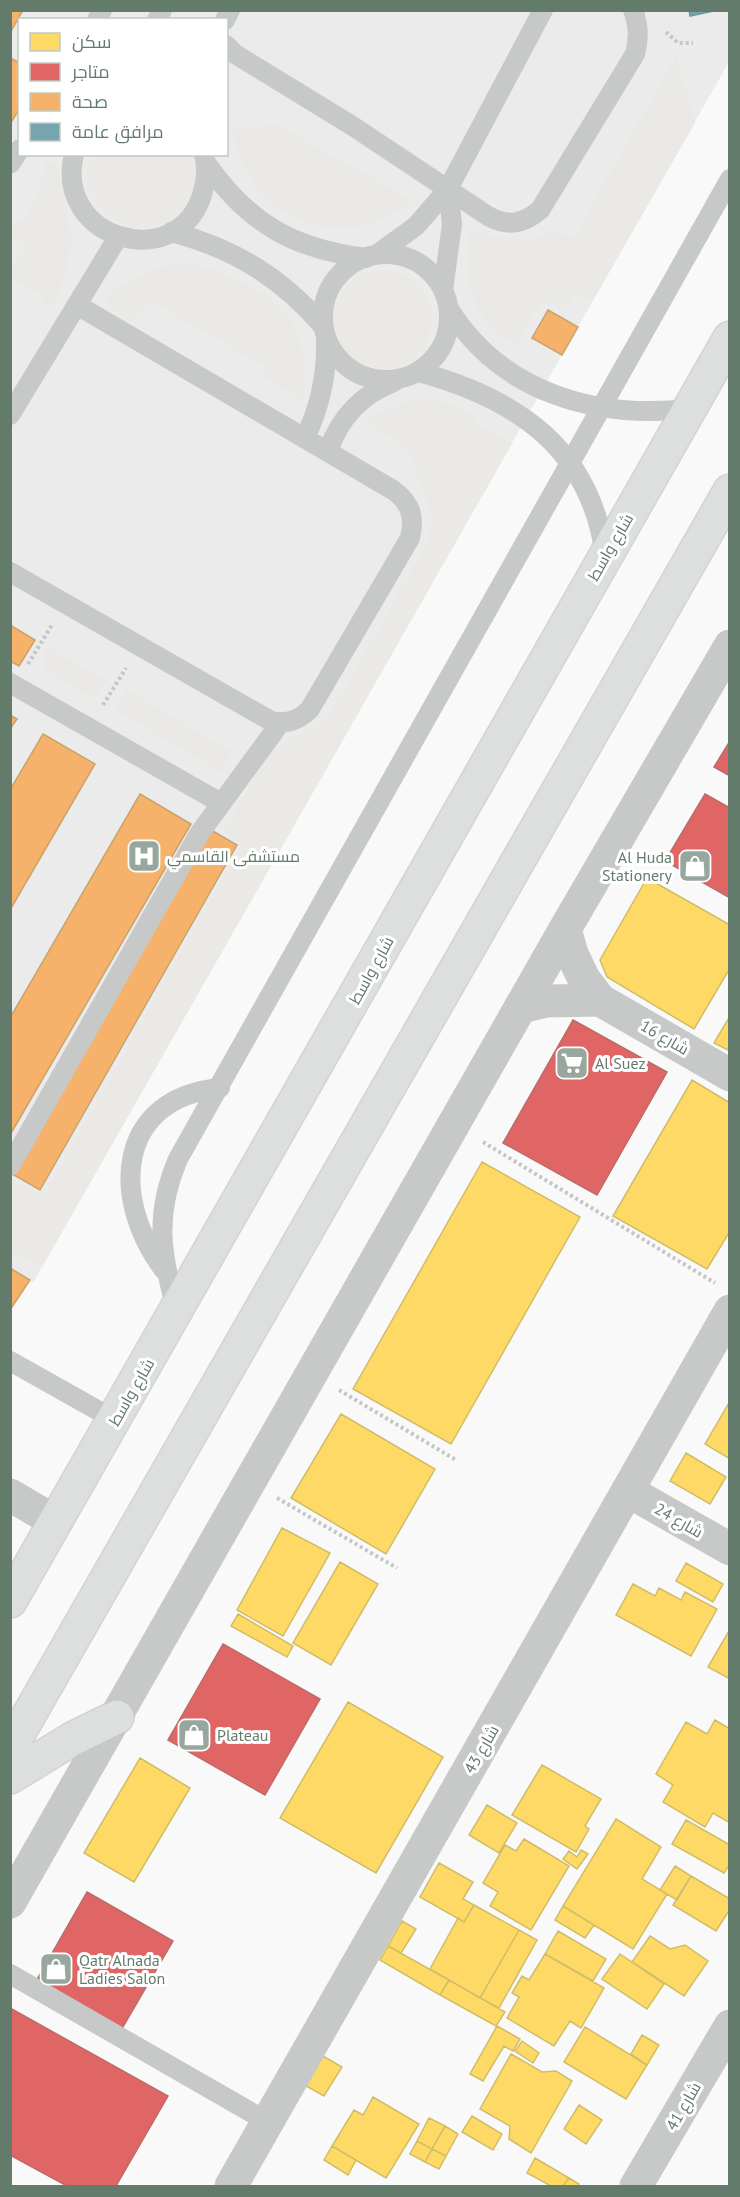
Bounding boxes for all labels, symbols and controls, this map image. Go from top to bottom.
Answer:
legend [18,18,228,156]
text: سكن [72,30,111,53]
text: متاجر [71,60,110,83]
text: صحة [72,90,108,113]
text: مرافق عامة [72,120,164,144]
street label: شارع واسط [583,510,639,585]
hospital icon: مستشفى القاسمي [126,838,162,874]
place label: مستشفى القاسمي [167,846,300,870]
place label: Al Huda Stationery [602,847,673,885]
shop icon: Al Huda Stationery [677,848,713,884]
street label: شارع واسط [344,933,400,1008]
street label: شارع 16 [636,1015,693,1061]
supermarket icon: Al Suez [554,1045,590,1081]
place label: Al Suez [595,1053,646,1073]
street label: شارع واسط [104,1355,160,1430]
street label: شارع 24 [650,1498,707,1544]
shop icon: Plateau [176,1717,212,1753]
street label: شارع 43 [459,1721,505,1778]
place label: Plateau [217,1725,269,1745]
place label: Qatr Alnada Ladies Salon [79,1950,165,1988]
shop icon: Qatr Alnada Ladies Salon [38,1951,74,1987]
street label: شارع 41 [661,2078,707,2135]

